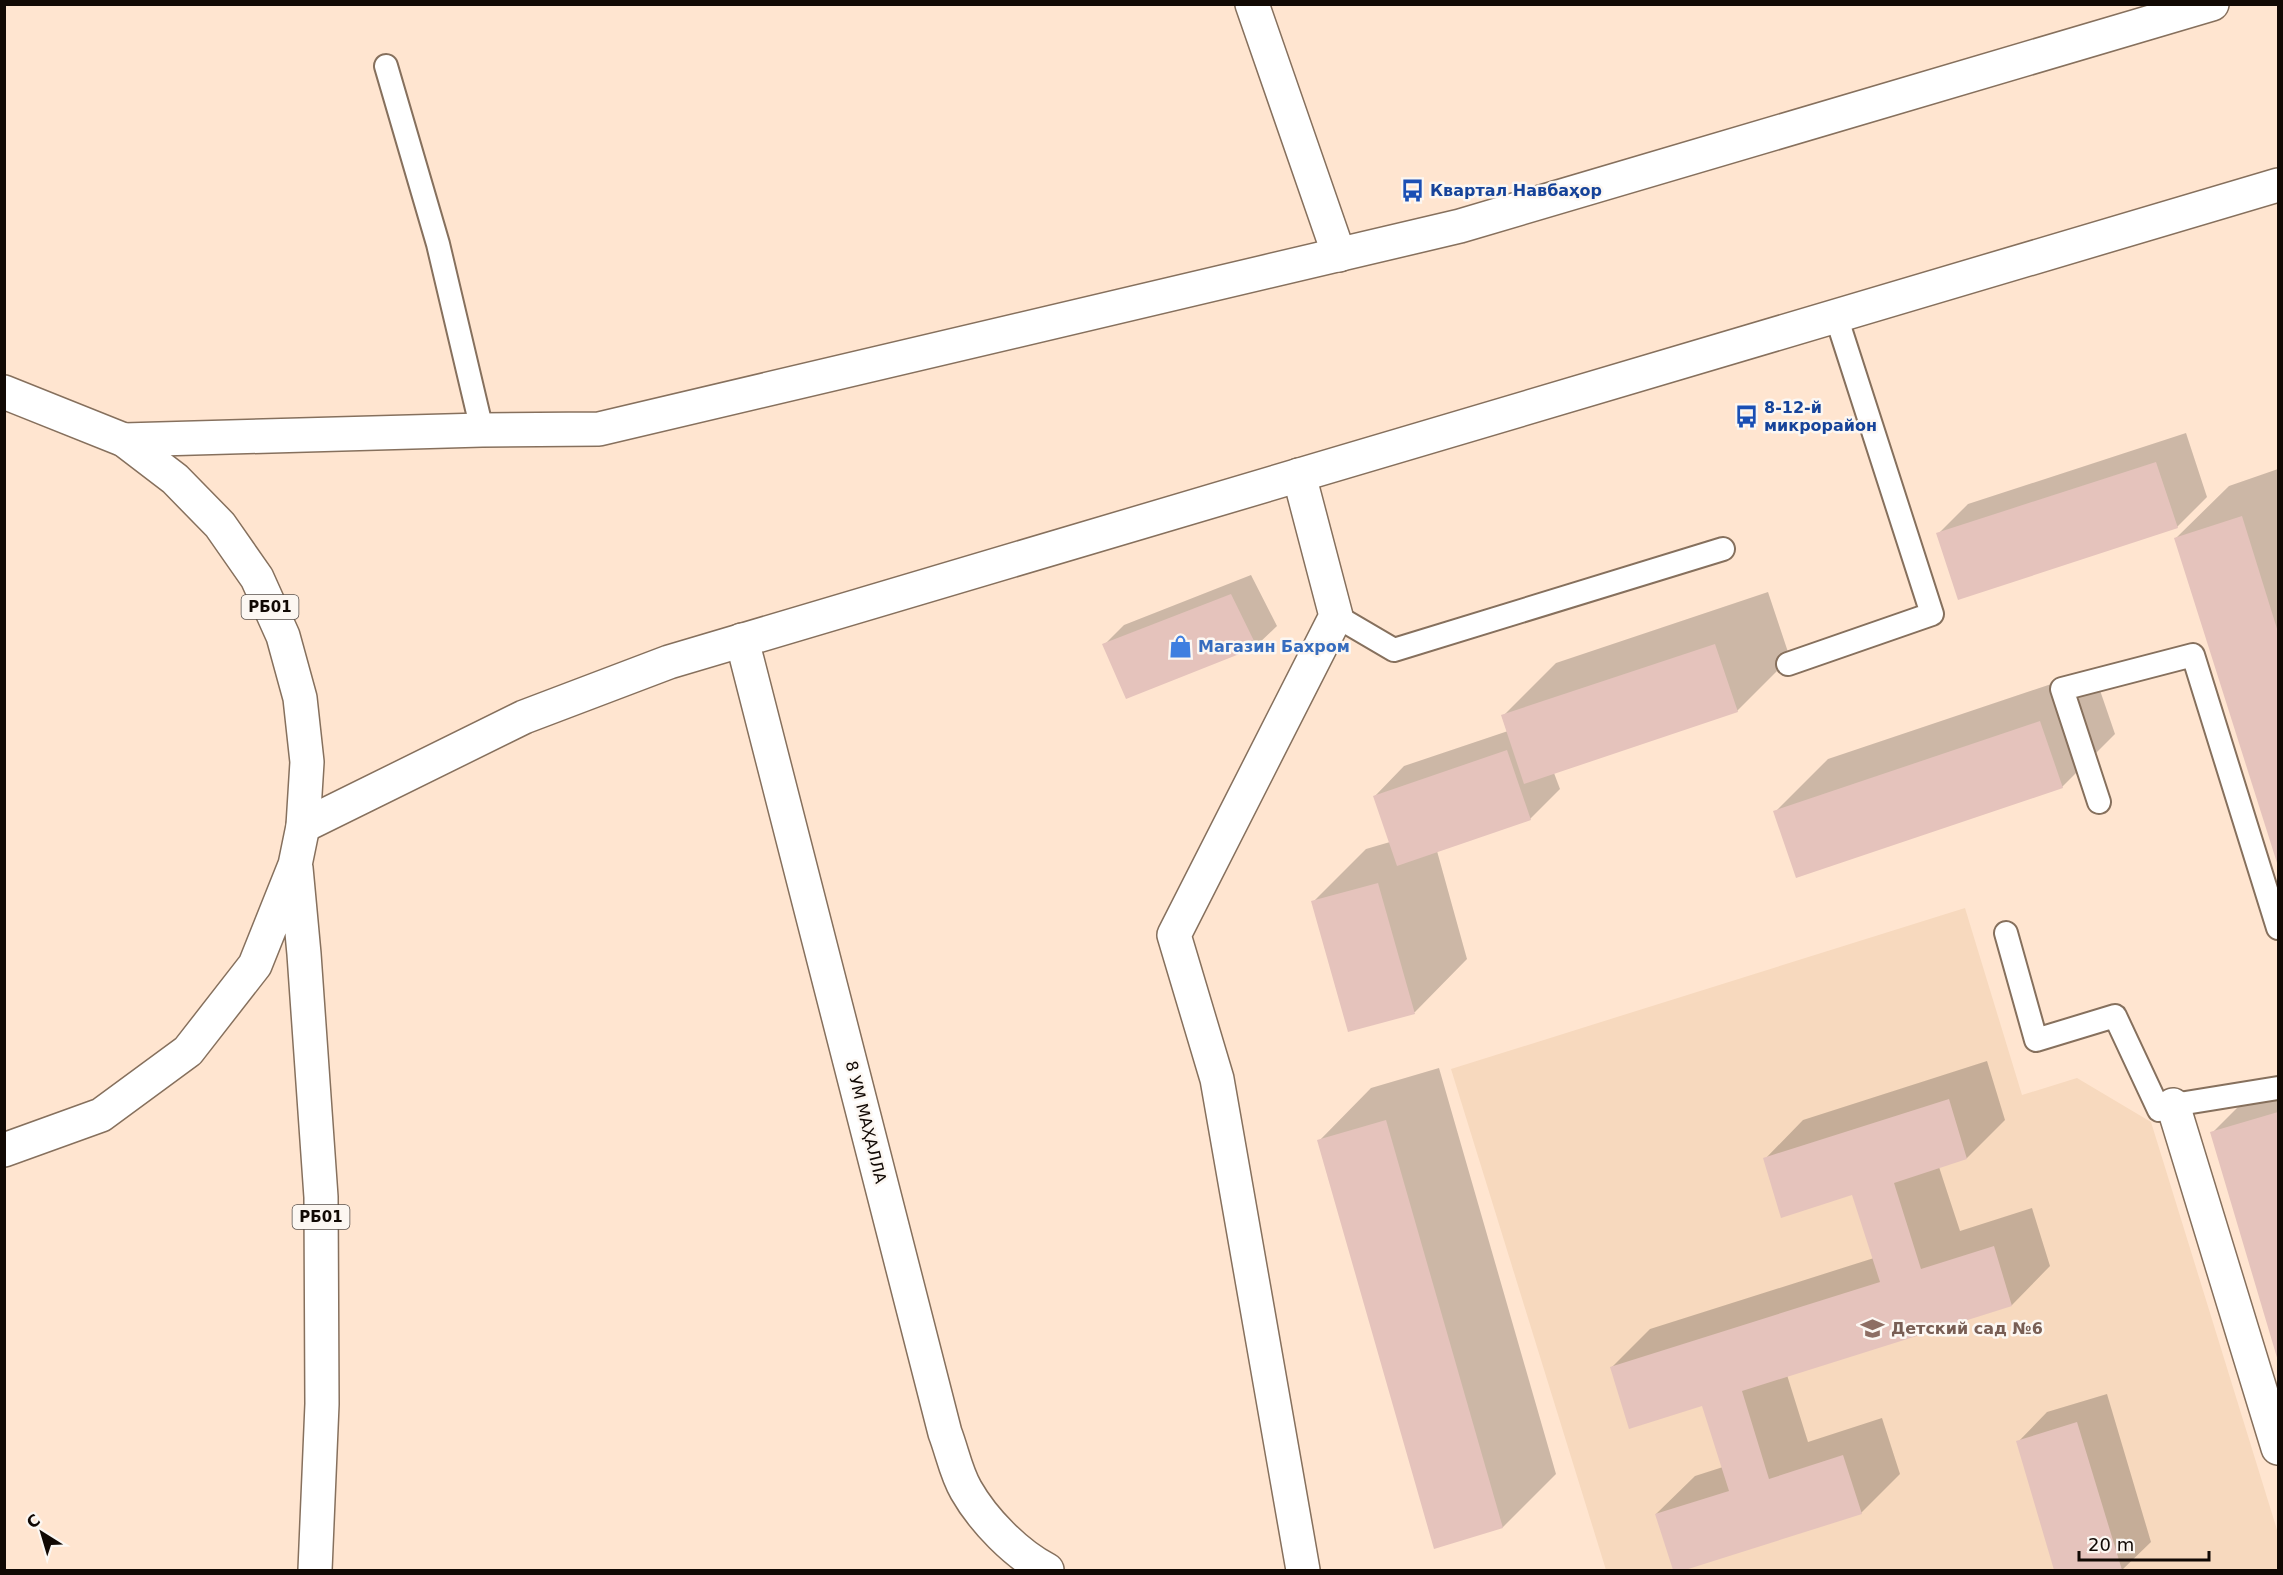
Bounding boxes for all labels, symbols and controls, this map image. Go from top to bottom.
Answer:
bus stop icon: Квартал Навбаҳор [1399,177,1425,203]
place label: Квартал Навбаҳор [1430,181,1602,200]
place label: 8-12-й микрорайон [1764,398,1877,435]
bus stop icon: 8-12-й микрорайон [1733,403,1759,429]
road number: РБ01 [242,595,298,619]
shop icon: Магазин Бахром [1167,633,1193,659]
place label: Магазин Бахром [1198,637,1350,656]
street label: 8 УМ МАҲАЛЛА [842,1059,890,1185]
road number: РБ01 [292,1205,350,1229]
school or university icon: Детский сад №6 [1860,1315,1886,1341]
place label: Детский сад №6 [1891,1319,2043,1338]
north arrow [12,1503,72,1563]
text: С [23,1510,44,1533]
scale bar [2079,1524,2210,1562]
text: 20 m [2088,1534,2134,1555]

